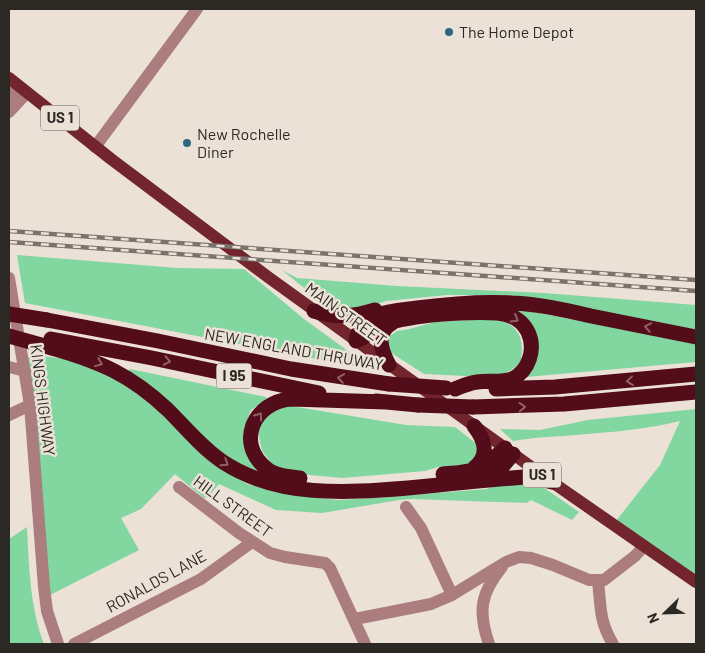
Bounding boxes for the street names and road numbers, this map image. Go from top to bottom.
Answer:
road number: US 1 [41,106,79,130]
street label: MAIN STREET [302,278,391,349]
street label: NEW ENGLAND THRUWAY [203,323,385,374]
street label: KINGS HIGHWAY [27,343,60,457]
road number: I 95 [216,364,252,388]
road number: US 1 [523,462,561,488]
street label: HILL STREET [190,471,276,540]
street label: RONALDS LANE [102,545,209,616]

